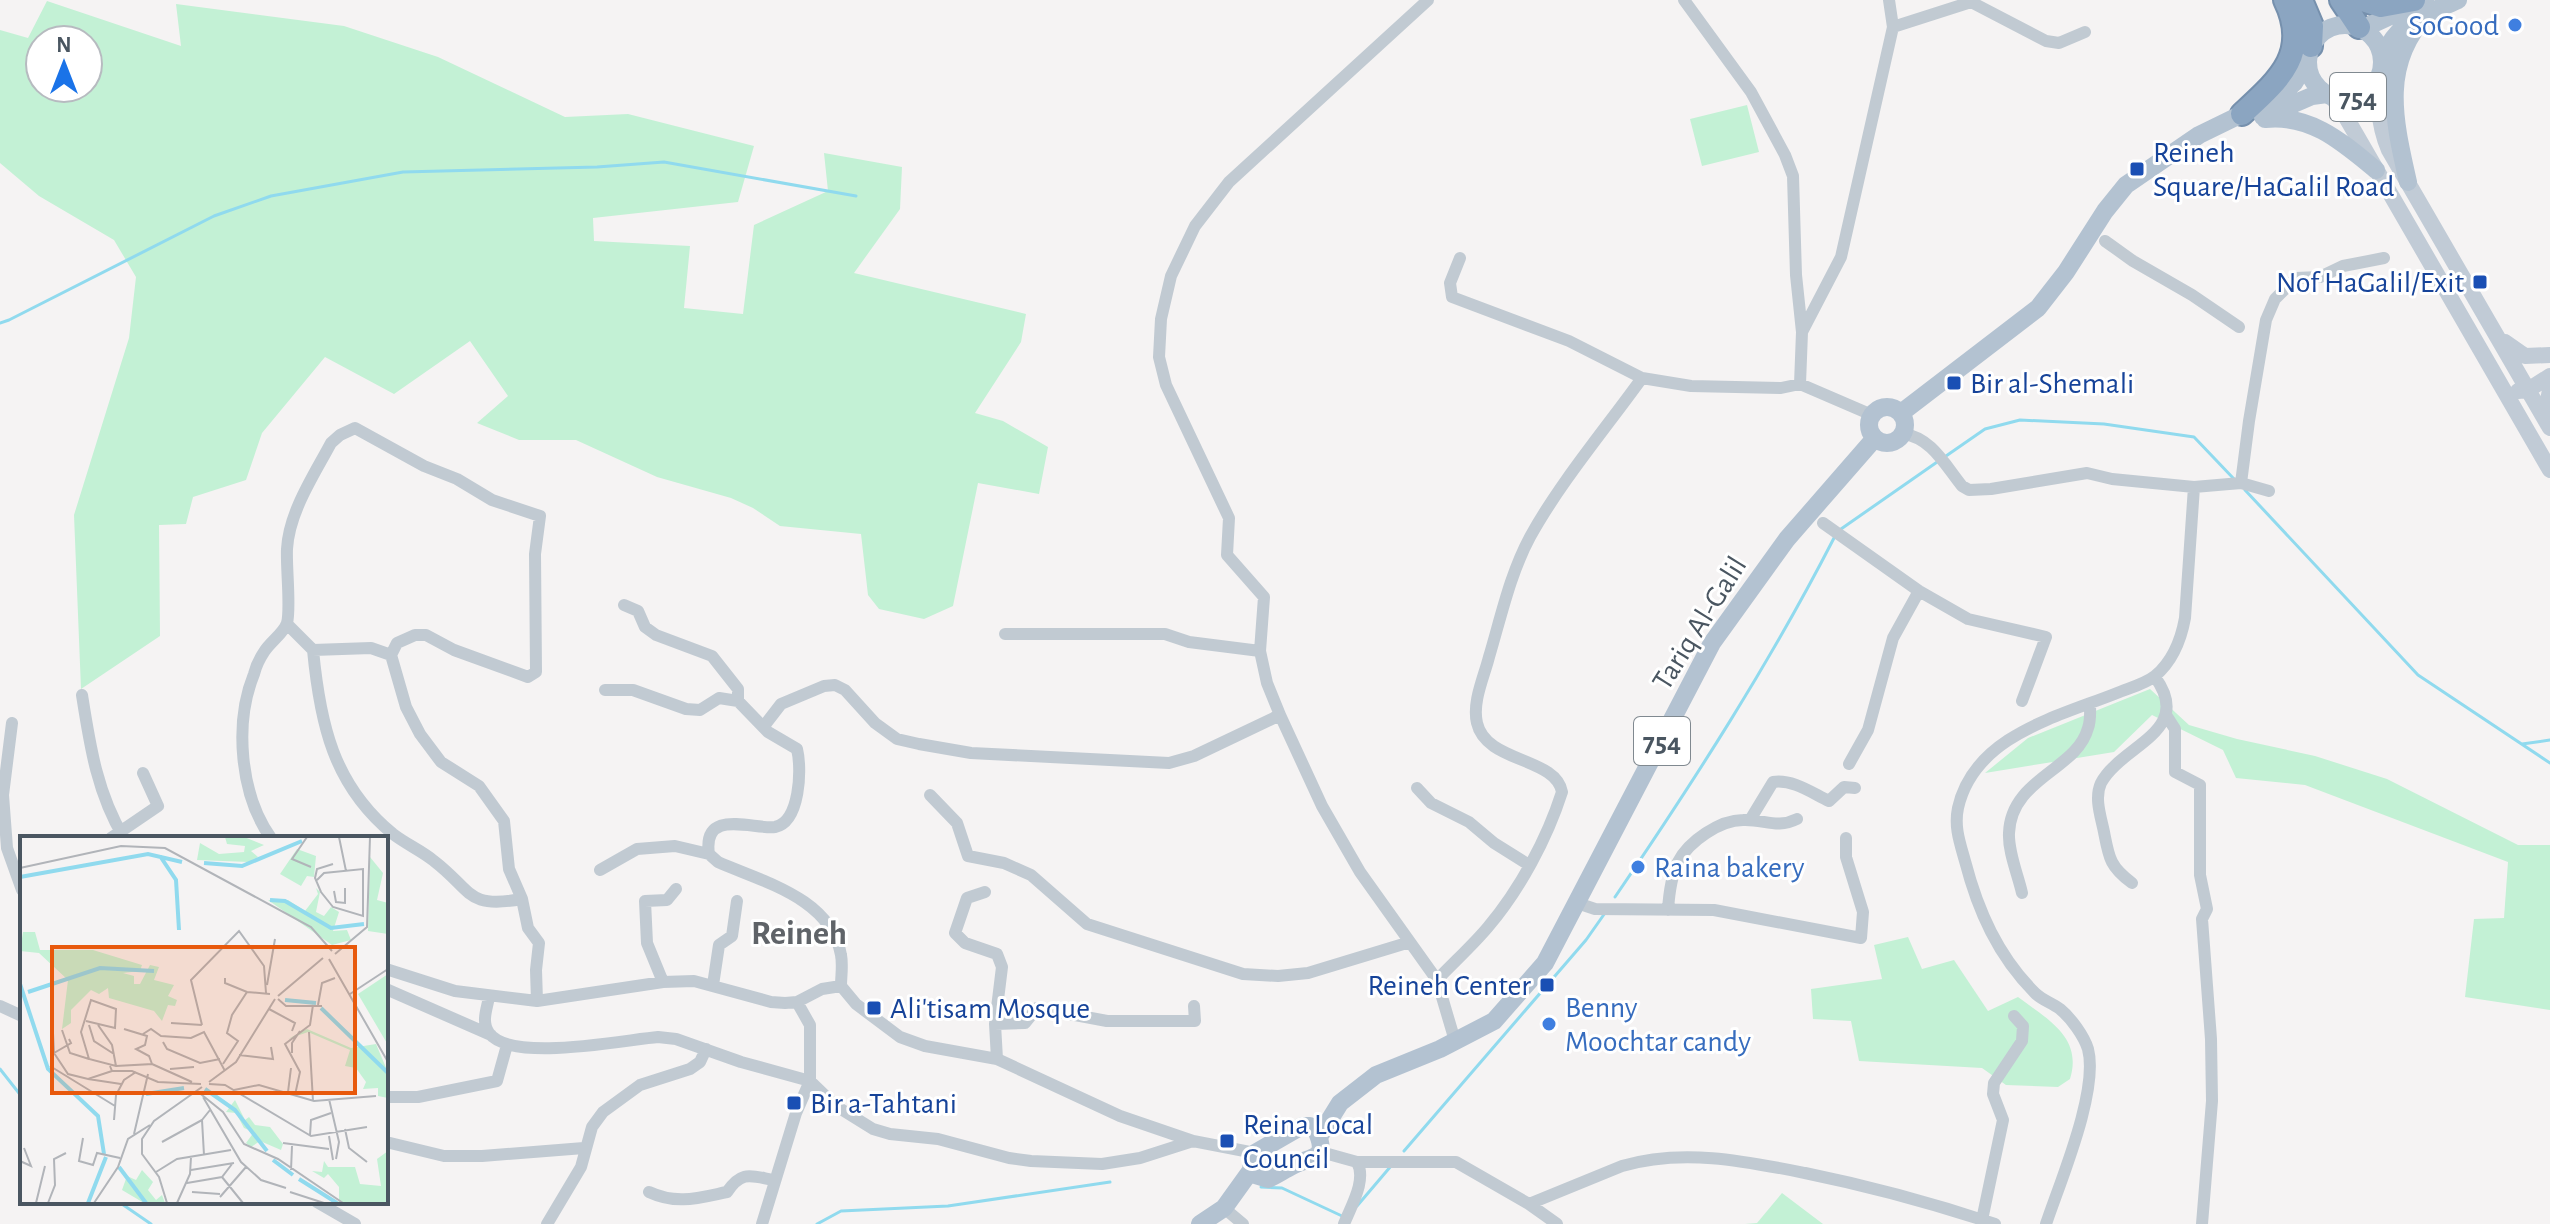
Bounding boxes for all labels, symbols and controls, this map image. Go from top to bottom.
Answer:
place label: SoGood [2408,11,2499,41]
marker: SoGood [2506,16,2524,34]
north arrow [24,24,104,104]
text: N [56,34,72,56]
road number: 754 [2330,73,2386,121]
place label: Reineh Square/HaGalil Road [2153,138,2394,202]
marker: Reineh Square/HaGalil Road [2128,160,2146,178]
place label: Nof HaGalil/Exit [2276,268,2464,298]
marker: Nof HaGalil/Exit [2471,273,2489,291]
place label: Bir al-Shemali [1970,369,2134,399]
marker: Bir al-Shemali [1945,374,1963,392]
street label: Tariq Al-Galil [1647,552,1753,696]
road number: 754 [1634,717,1690,765]
inset map [20,836,388,1204]
place label: Raina bakery [1654,853,1805,883]
marker: Raina bakery [1629,858,1647,876]
district label: Reineh [751,917,847,951]
place label: Reineh Center [1368,971,1531,1001]
marker: Reineh Center [1538,976,1556,994]
place label: Benny Moochtar candy [1565,993,1751,1057]
place label: Ali'tisam Mosque [890,994,1090,1024]
marker: Ali'tisam Mosque [865,999,883,1017]
marker: Benny Moochtar candy [1540,1015,1558,1033]
place label: Bir a-Tahtani [810,1089,957,1119]
marker: Bir a-Tahtani [785,1094,803,1112]
place label: Reina Local Council [1243,1110,1373,1174]
marker: Reina Local Council [1218,1132,1236,1150]

